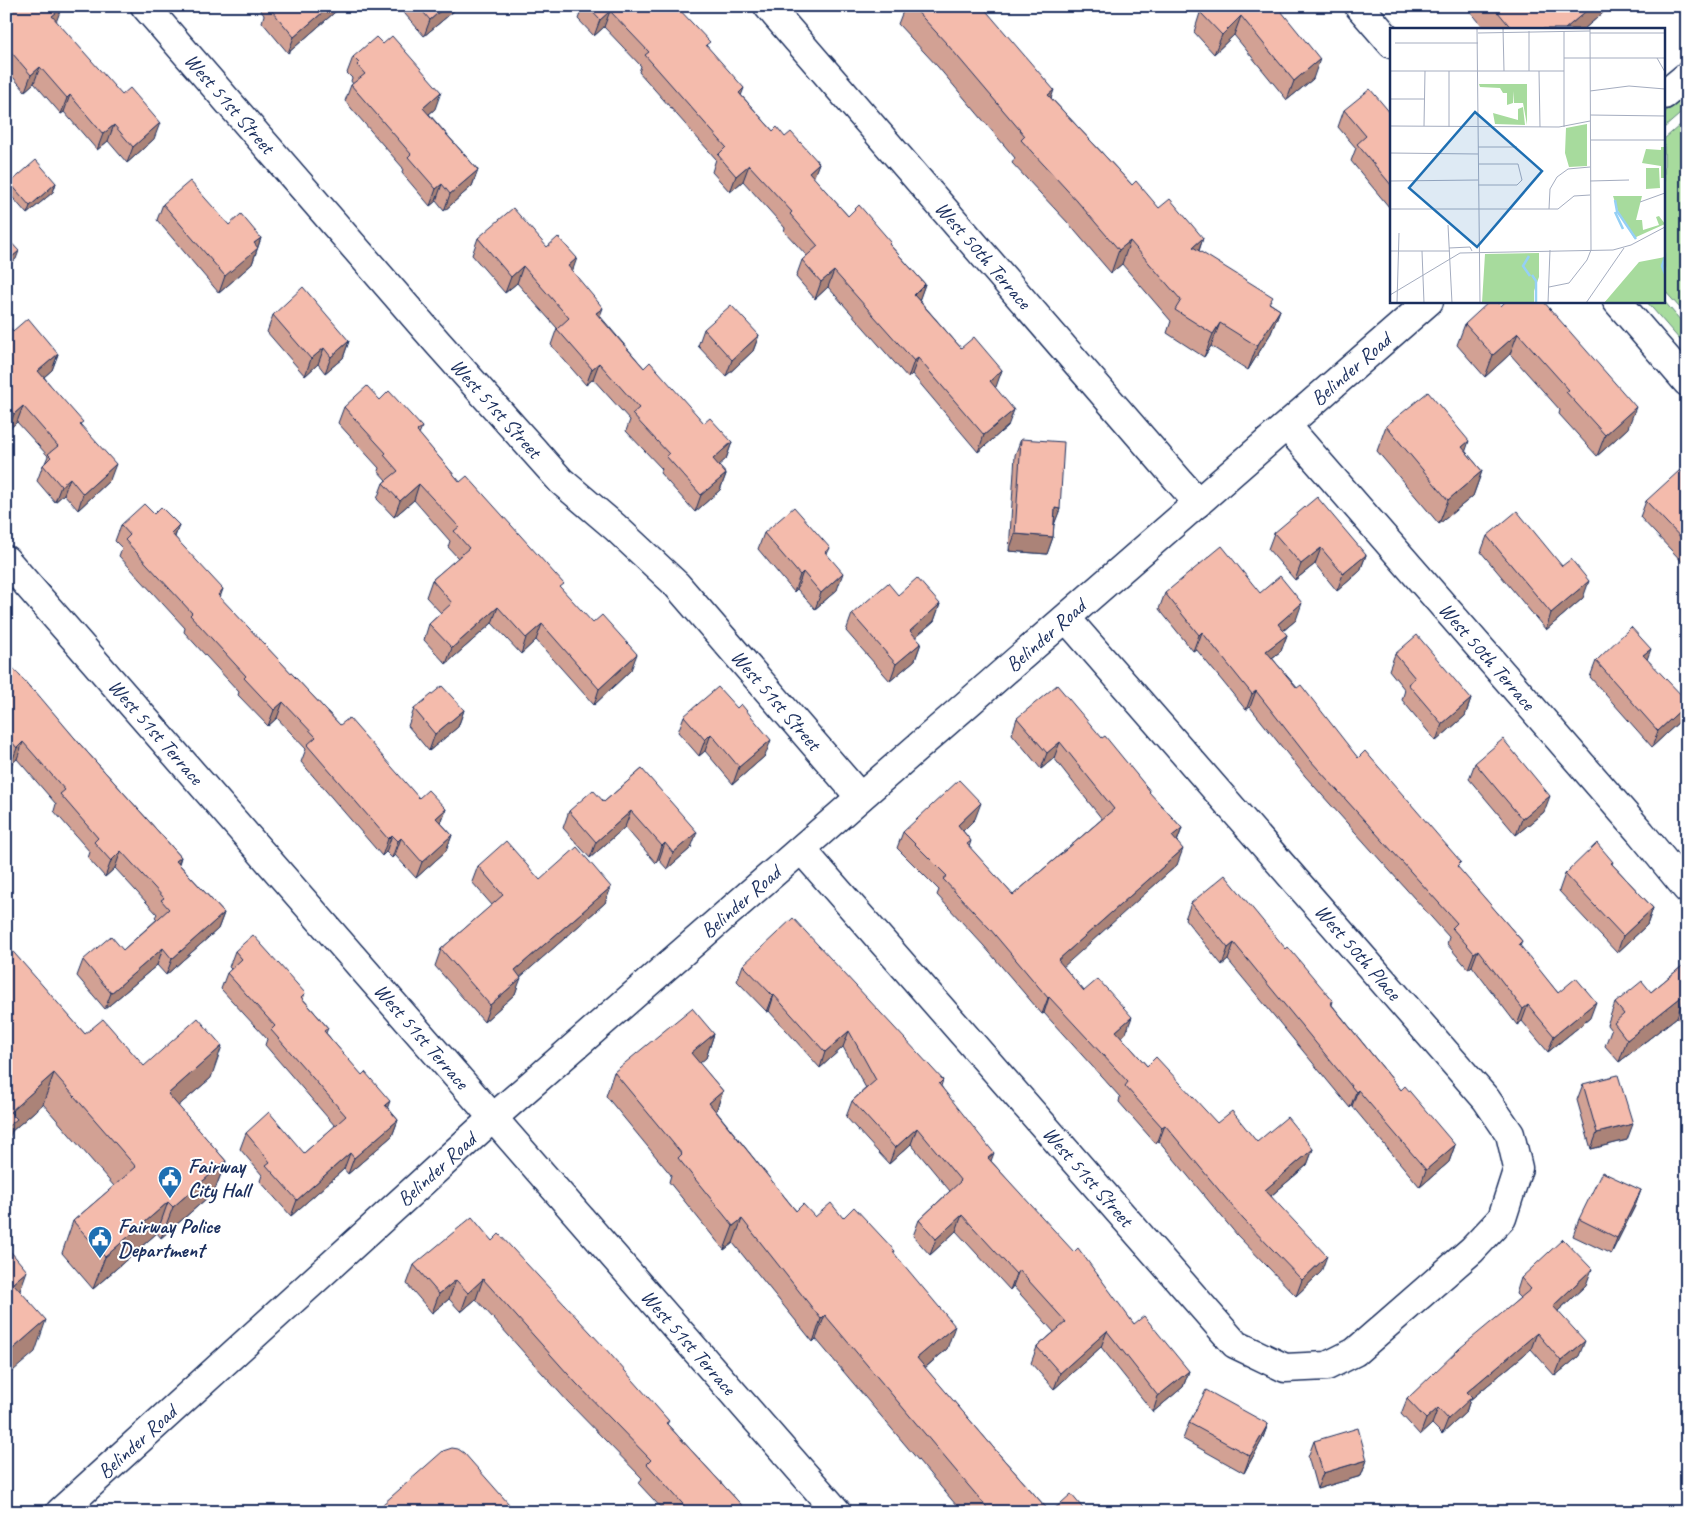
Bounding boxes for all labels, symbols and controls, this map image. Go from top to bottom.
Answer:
inset map [1390,28,1666,302]
street label: West 51st Street [179,48,282,161]
street label: West 50th Terrace [930,196,1038,315]
street label: Belinder Road [1305,325,1399,411]
street label: West 51st Street [445,353,549,465]
street label: Belinder Road [1000,591,1094,678]
street label: West 50th Terrace [1433,597,1542,716]
street label: West 51st Street [725,644,828,757]
street label: West 51st Terrace [103,674,210,791]
street label: Belinder Road [695,857,789,944]
street label: West 50th Place [1309,899,1407,1006]
street label: West 51st Terrace [368,978,476,1095]
street label: West 51st Street [1037,1121,1140,1233]
street label: Belinder Road [391,1124,484,1212]
place label: Fairway City Hall [188,1153,254,1204]
public building icon: Fairway City Hall [157,1165,183,1199]
place label: Fairway Police Department [118,1213,221,1263]
public building icon: Fairway Police Department [87,1225,113,1259]
street label: West 51st Terrace [635,1284,743,1401]
street label: Belinder Road [92,1397,185,1485]

